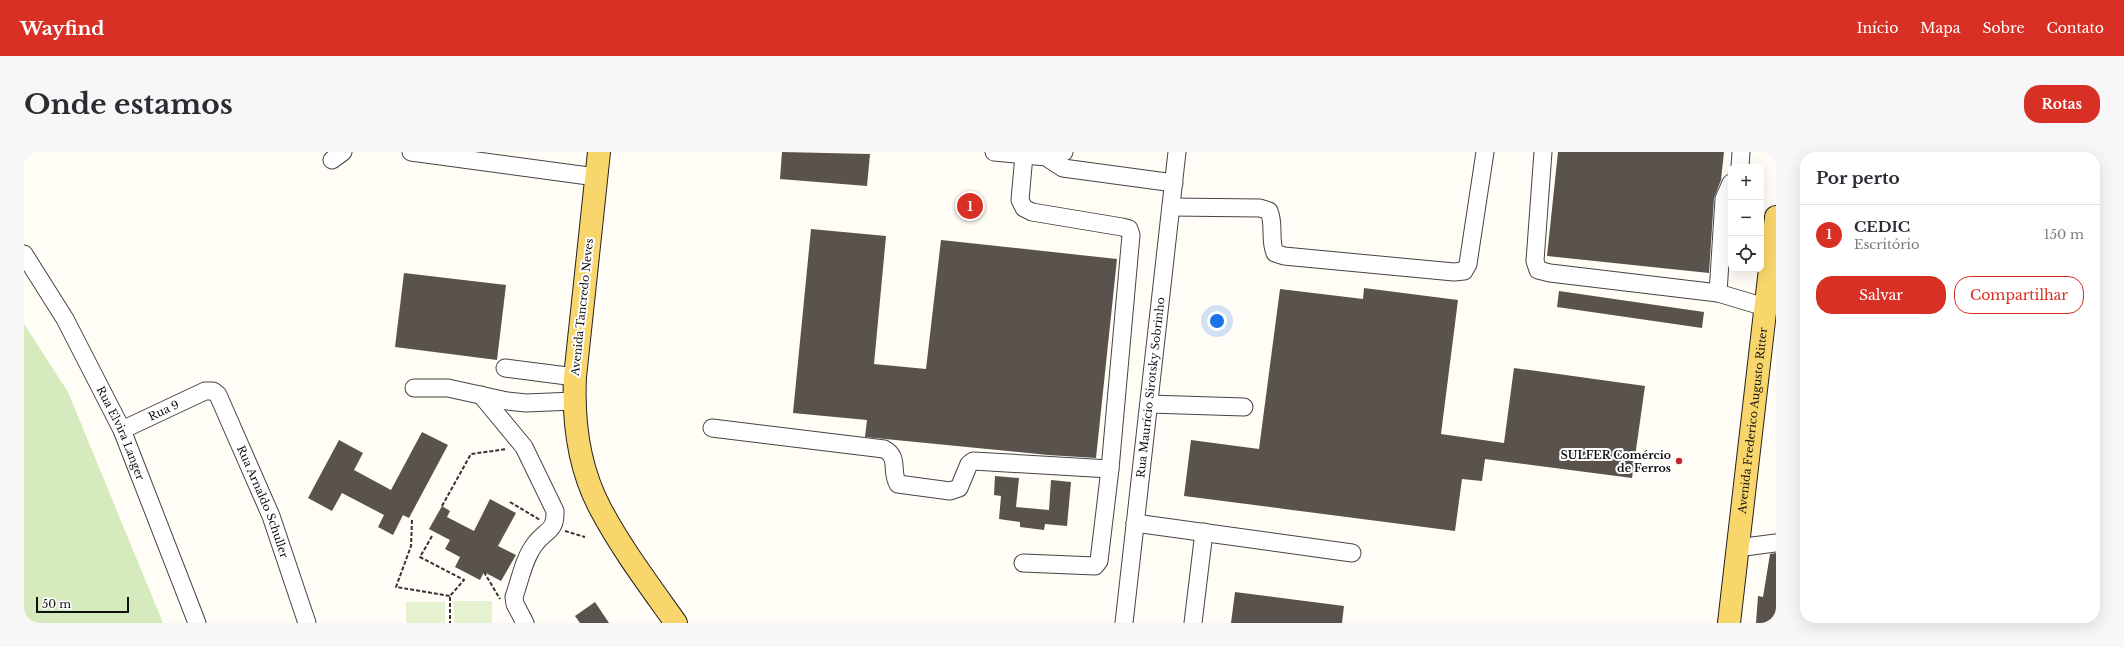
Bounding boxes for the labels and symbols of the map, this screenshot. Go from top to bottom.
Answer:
pin: 1 [957,191,983,221]
street label: Avenida Tancredo Neves [568,238,596,377]
street label: Rua Maurício Sirotsky Sobrinho [1133,296,1168,479]
your location [1207,311,1227,331]
street label: Avenida Frederico Augusto Ritter [1735,326,1770,515]
street label: Rua Elvira Langer [94,384,148,483]
street label: Rua 9 [146,397,181,424]
street label: Rua Arnaldo Schuller [234,443,292,561]
place label: SULFER Comércio de Ferros [1561,448,1671,475]
marker: SULFER Comércio de Ferros [1674,456,1684,466]
scale bar [36,595,129,614]

